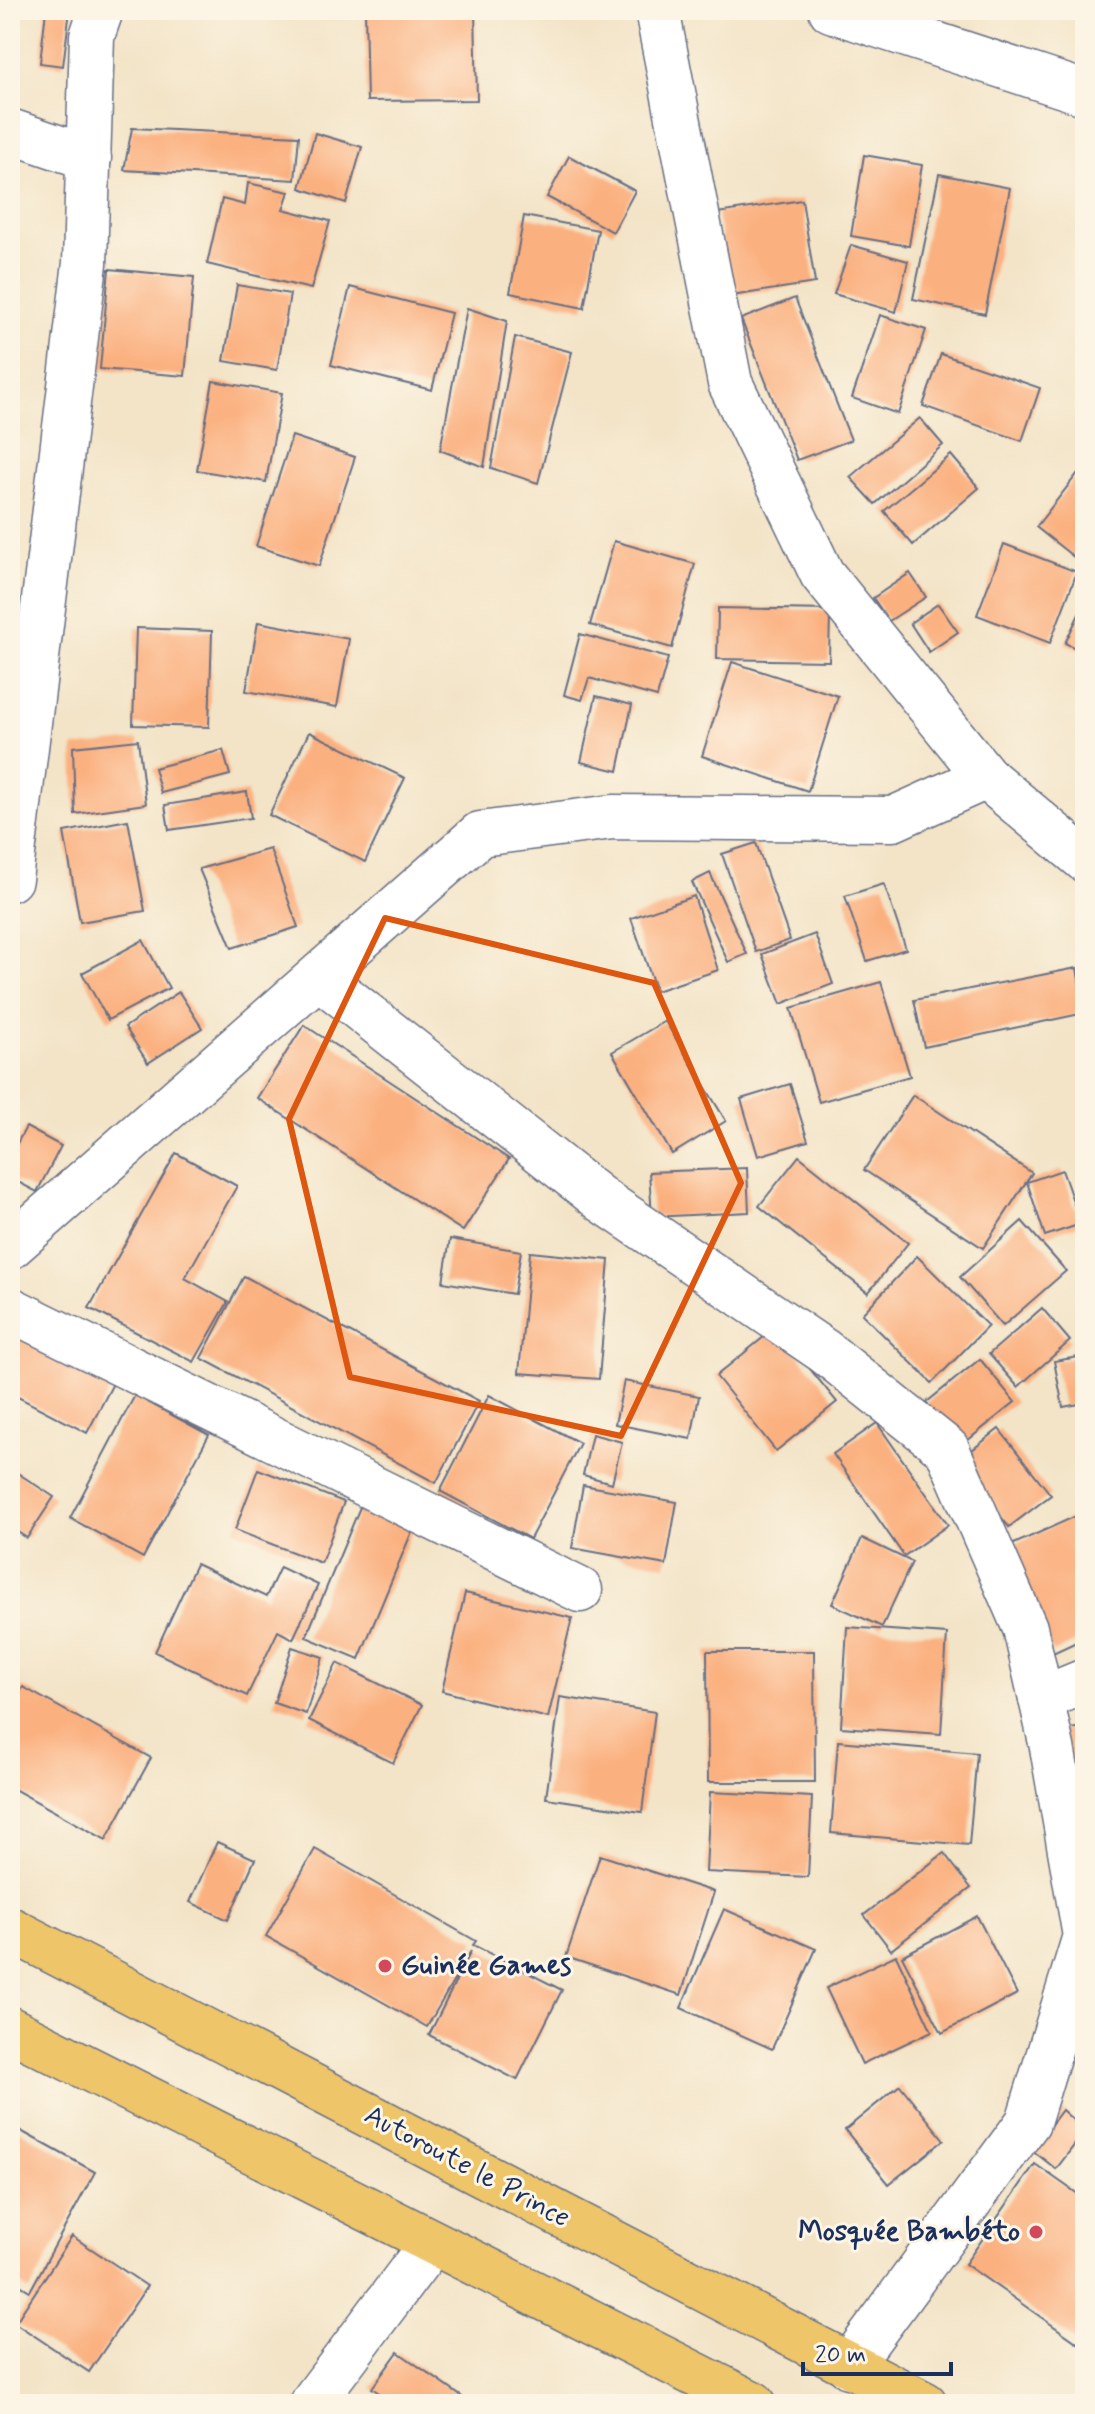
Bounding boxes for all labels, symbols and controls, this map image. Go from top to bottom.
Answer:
place label: Guinée Games [401,1948,571,1985]
marker: Guinée Games [376,1957,394,1975]
street label: Autoroute le Prince [358,2097,576,2237]
place label: Mosquée Bambéto [798,2214,1020,2251]
marker: Mosquée Bambéto [1027,2223,1045,2241]
scale bar [803,2326,951,2376]
text: 20 m [815,2340,866,2371]

